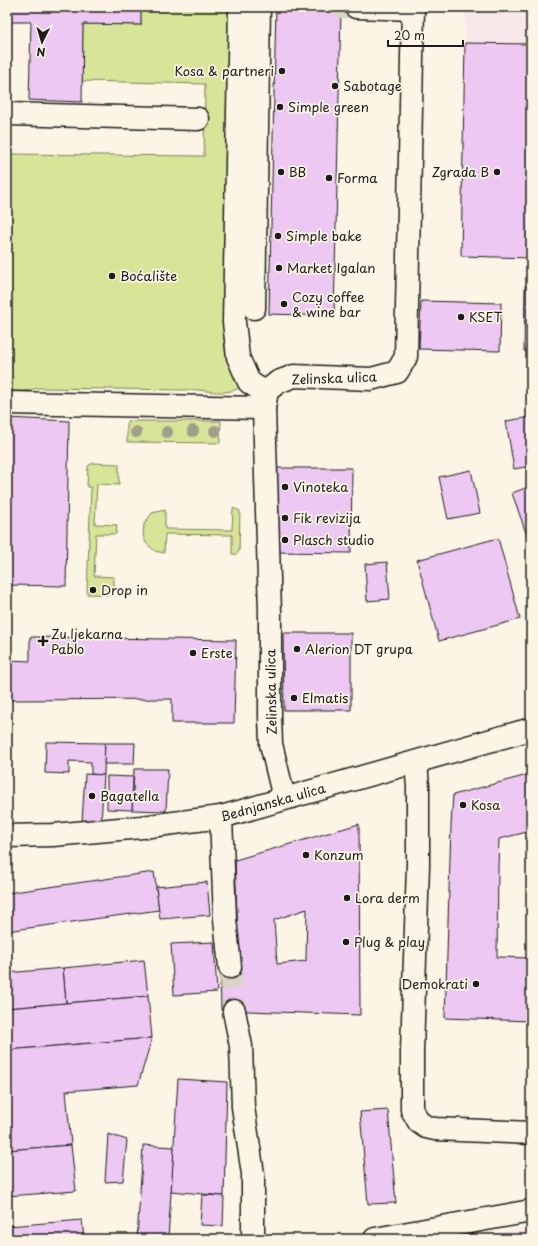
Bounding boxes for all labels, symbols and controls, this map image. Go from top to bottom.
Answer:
north arrow [22,22,62,62]
scale bar [388,22,463,48]
text: 20 m [394,26,425,44]
text: N [36,44,46,61]
place label: Kosa & partneri [174,61,274,80]
marker: Kosa & partneri [277,66,287,76]
place label: Sabotage [343,76,402,95]
marker: Sabotage [330,81,340,91]
place label: Simple green [288,97,369,116]
marker: Simple green [275,102,285,112]
place label: BB [289,162,306,181]
place label: Zgrada B [432,162,489,181]
marker: BB [276,167,286,177]
marker: Zgrada B [492,167,502,177]
place label: Forma [337,168,378,187]
marker: Forma [324,173,334,183]
place label: Simple bake [286,226,362,245]
marker: Simple bake [273,231,283,241]
place label: Market Igalan [287,258,376,277]
marker: Market Igalan [274,263,284,273]
place label: Boćalište [120,266,177,285]
marker: Boćalište [107,271,117,281]
place label: Cozy coffee & wine bar [292,287,365,321]
marker: Cozy coffee & wine bar [279,299,289,309]
place label: KSET [469,307,503,326]
marker: KSET [456,312,466,322]
street label: Zelinska ulica [291,366,378,388]
place label: Vinoteka [293,477,349,496]
marker: Vinoteka [280,482,290,492]
place label: Fik revizija [293,508,361,527]
marker: Fik revizija [280,513,290,523]
place label: Plasch studio [293,530,374,549]
marker: Plasch studio [280,535,290,545]
place label: Drop in [101,580,148,599]
marker: Drop in [88,585,98,595]
place label: Zu ljekarna Pablo [51,624,123,658]
marker: Zu ljekarna Pablo [38,636,48,646]
place label: Alerion DT grupa [305,639,413,658]
place label: Erste [201,643,233,662]
marker: Alerion DT grupa [292,644,302,654]
marker: Erste [188,648,198,658]
street label: Zelinska ulica [260,648,281,735]
place label: Elmatis [302,688,348,707]
marker: Elmatis [289,693,299,703]
street label: Bednjanska ulica [218,778,328,826]
place label: Bagatella [100,786,160,805]
marker: Bagatella [87,791,97,801]
place label: Kosa [471,795,501,814]
marker: Kosa [458,800,468,810]
place label: Konzum [314,845,364,864]
marker: Konzum [301,850,311,860]
place label: Lora derm [355,888,420,907]
marker: Lora derm [342,893,352,903]
place label: Plug & play [354,932,425,951]
marker: Plug & play [341,937,351,947]
place label: Demokrati [401,974,468,993]
marker: Demokrati [471,979,481,989]

